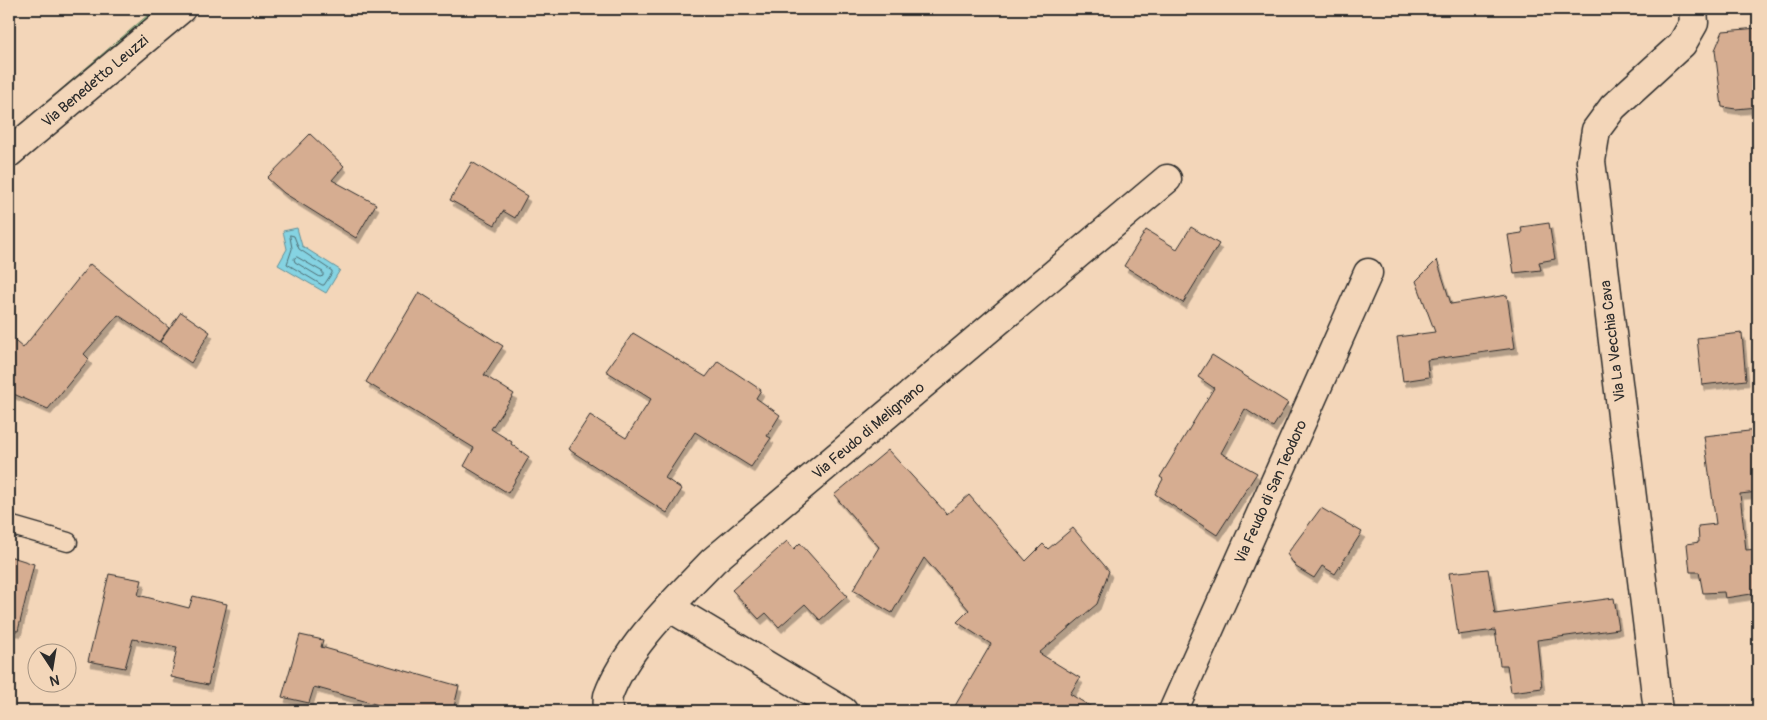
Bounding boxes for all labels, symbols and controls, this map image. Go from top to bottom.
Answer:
street label: Via Benedetto Leuzzi [38,31,152,131]
street label: Via La Vecchia Cava [1596,279,1630,403]
street label: Via Feudo di Melignano [808,378,928,483]
street label: Via Feudo di San Teodoro [1230,417,1311,567]
north arrow [28,642,78,692]
text: N [48,671,61,690]

